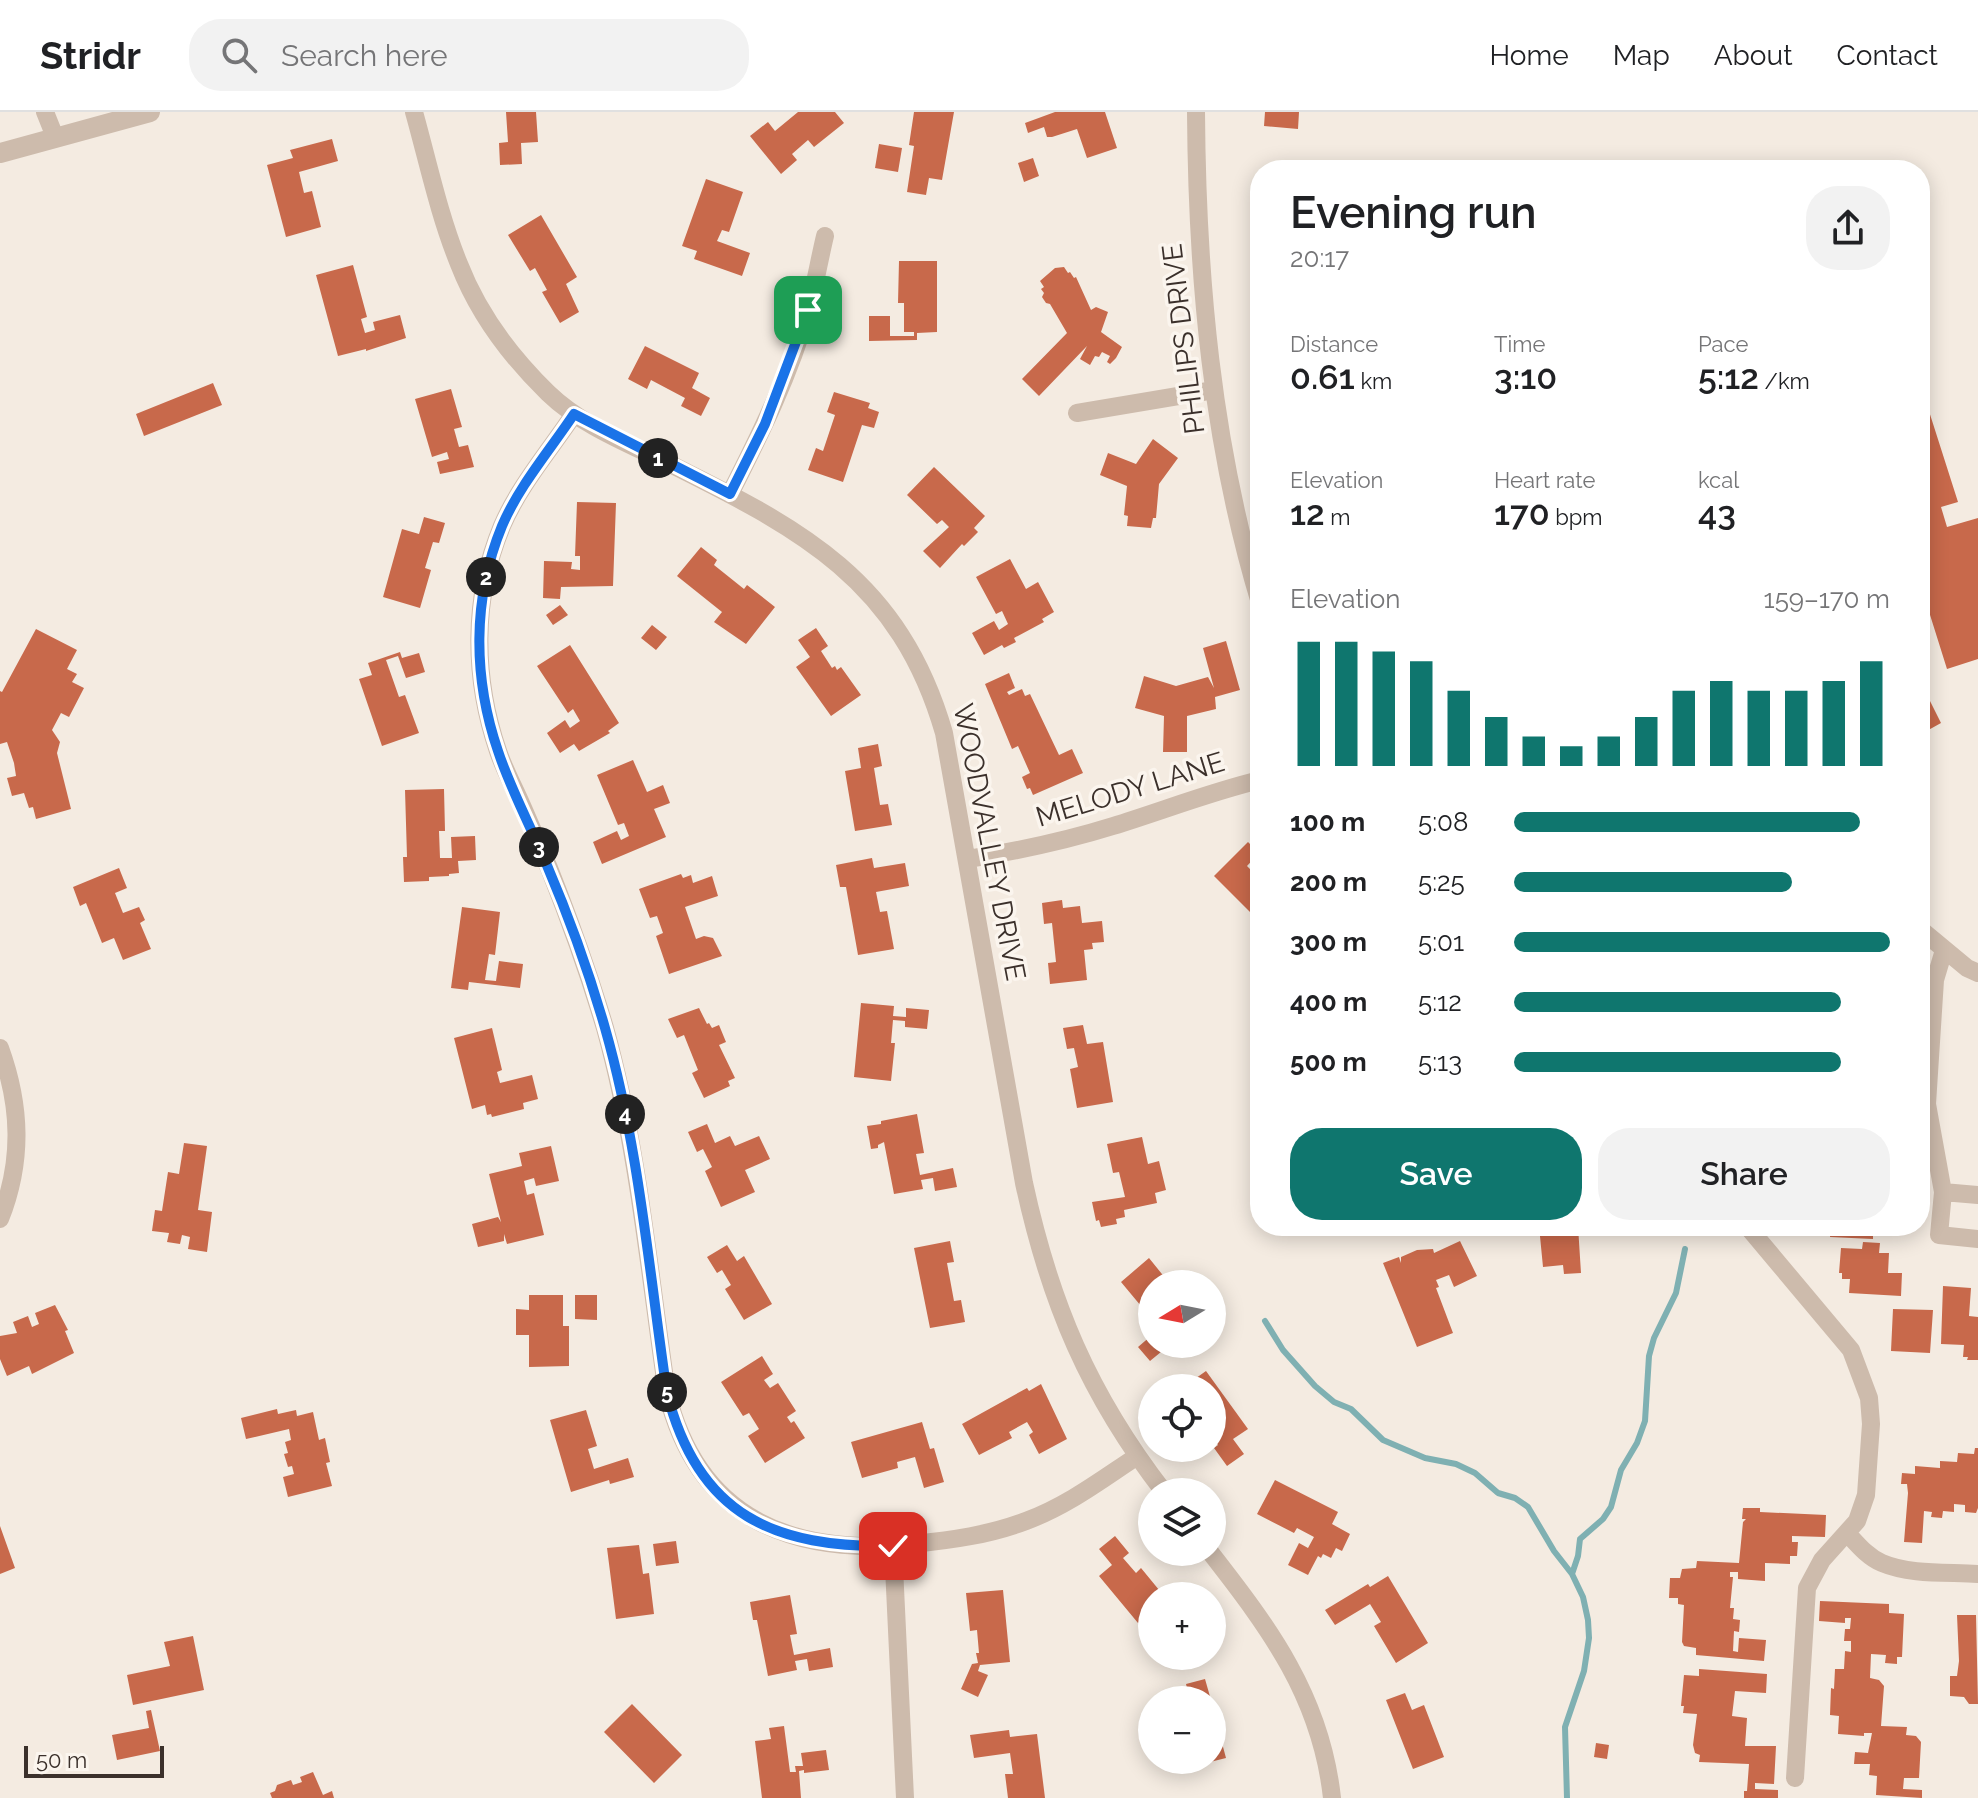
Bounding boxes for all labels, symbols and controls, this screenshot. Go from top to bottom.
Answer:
search box [189,19,749,91]
text: Stridr [40,33,141,78]
icon: search [217,33,261,77]
text: Search here [281,38,448,73]
text: Home [1489,39,1569,72]
text: Map [1613,39,1670,72]
text: About [1714,39,1793,72]
text: Contact [1837,39,1938,72]
button: share [1806,186,1890,270]
text: Evening run [1290,187,1537,238]
street label: PHILIPS DRIVE [1155,242,1212,436]
text: 20:17 [1290,243,1349,273]
pin [774,276,842,344]
icon: arrive [786,288,830,332]
text: Distance [1290,331,1378,357]
text: Time [1494,331,1545,357]
text: Pace [1698,331,1748,357]
text: 0.61 [1290,357,1355,397]
text: 3:10 [1494,357,1557,397]
text: 5:12 [1698,357,1759,397]
text: km [1355,368,1392,394]
text: /km [1759,368,1810,394]
pin: 1 [638,438,678,478]
text: 1 [653,445,663,471]
text: Elevation [1290,467,1383,493]
text: Heart rate [1494,467,1595,493]
text: kcal [1698,467,1739,493]
text: 12 [1290,493,1325,533]
text: 170 [1494,493,1550,533]
text: 43 [1698,493,1736,533]
text: m [1325,504,1351,530]
text: bpm [1550,504,1603,530]
pin: 2 [466,557,506,597]
text: 2 [480,564,492,590]
text: Elevation [1290,584,1400,614]
text: 159–170 m [1764,584,1890,614]
street label: WOODVALLEY DRIVE [946,701,1033,983]
street label: MELODY LANE [1032,745,1228,834]
text: 100 m [1290,807,1365,837]
text: 5:08 [1418,807,1468,837]
pin: 3 [519,827,559,867]
text: 3 [533,834,545,860]
text: 200 m [1290,867,1367,897]
text: 5:25 [1418,867,1465,897]
text: 300 m [1290,927,1367,957]
text: 5:01 [1418,927,1464,957]
text: 400 m [1290,987,1367,1017]
text: 5:12 [1418,987,1462,1017]
text: 500 m [1290,1047,1367,1077]
text: 5:13 [1418,1047,1462,1077]
pin: 4 [605,1094,645,1134]
text: 4 [619,1101,631,1127]
button: Save [1290,1128,1582,1220]
button: Share [1598,1128,1890,1220]
north arrow [1138,1270,1226,1358]
map controls [1138,1270,1226,1774]
pin: 5 [647,1372,687,1412]
button: locate [1138,1374,1226,1462]
text: 5 [661,1379,673,1405]
button: layers [1138,1478,1226,1566]
pin [859,1512,927,1580]
icon: check [871,1524,915,1568]
button: + [1138,1582,1226,1670]
button: − [1138,1686,1226,1774]
scale bar [24,1742,164,1778]
text: 50 m [36,1747,87,1773]

